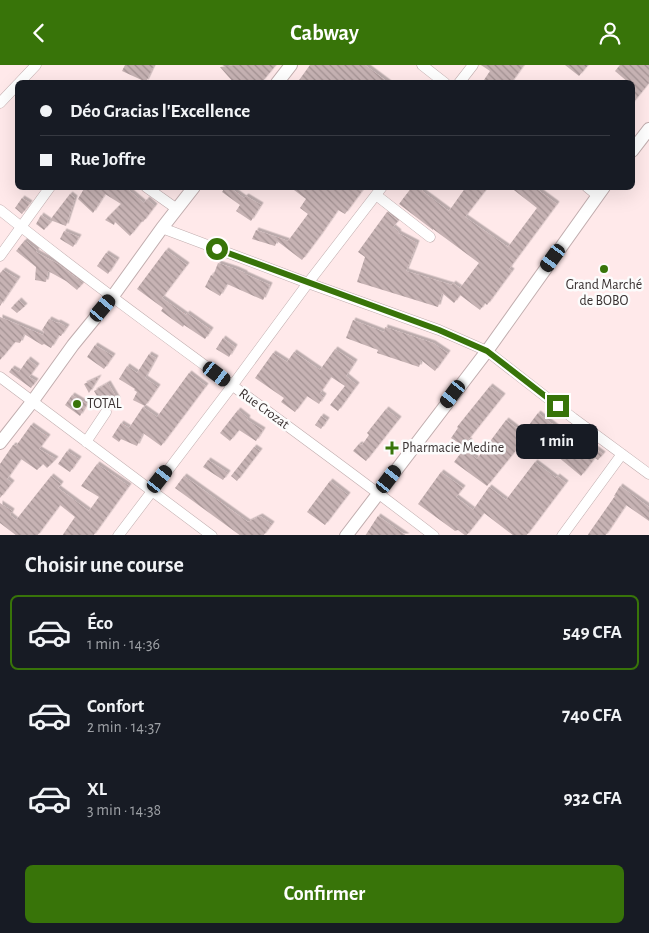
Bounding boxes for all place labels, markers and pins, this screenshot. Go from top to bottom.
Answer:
marker: Grand Marché de BOBO [598,263,610,275]
place label: Grand Marché de BOBO [566,278,642,308]
place label: TOTAL [87,397,122,411]
marker: TOTAL [71,398,83,410]
place label: Pharmacie Medine [402,441,504,455]
marker: Pharmacie Medine [386,442,398,454]

